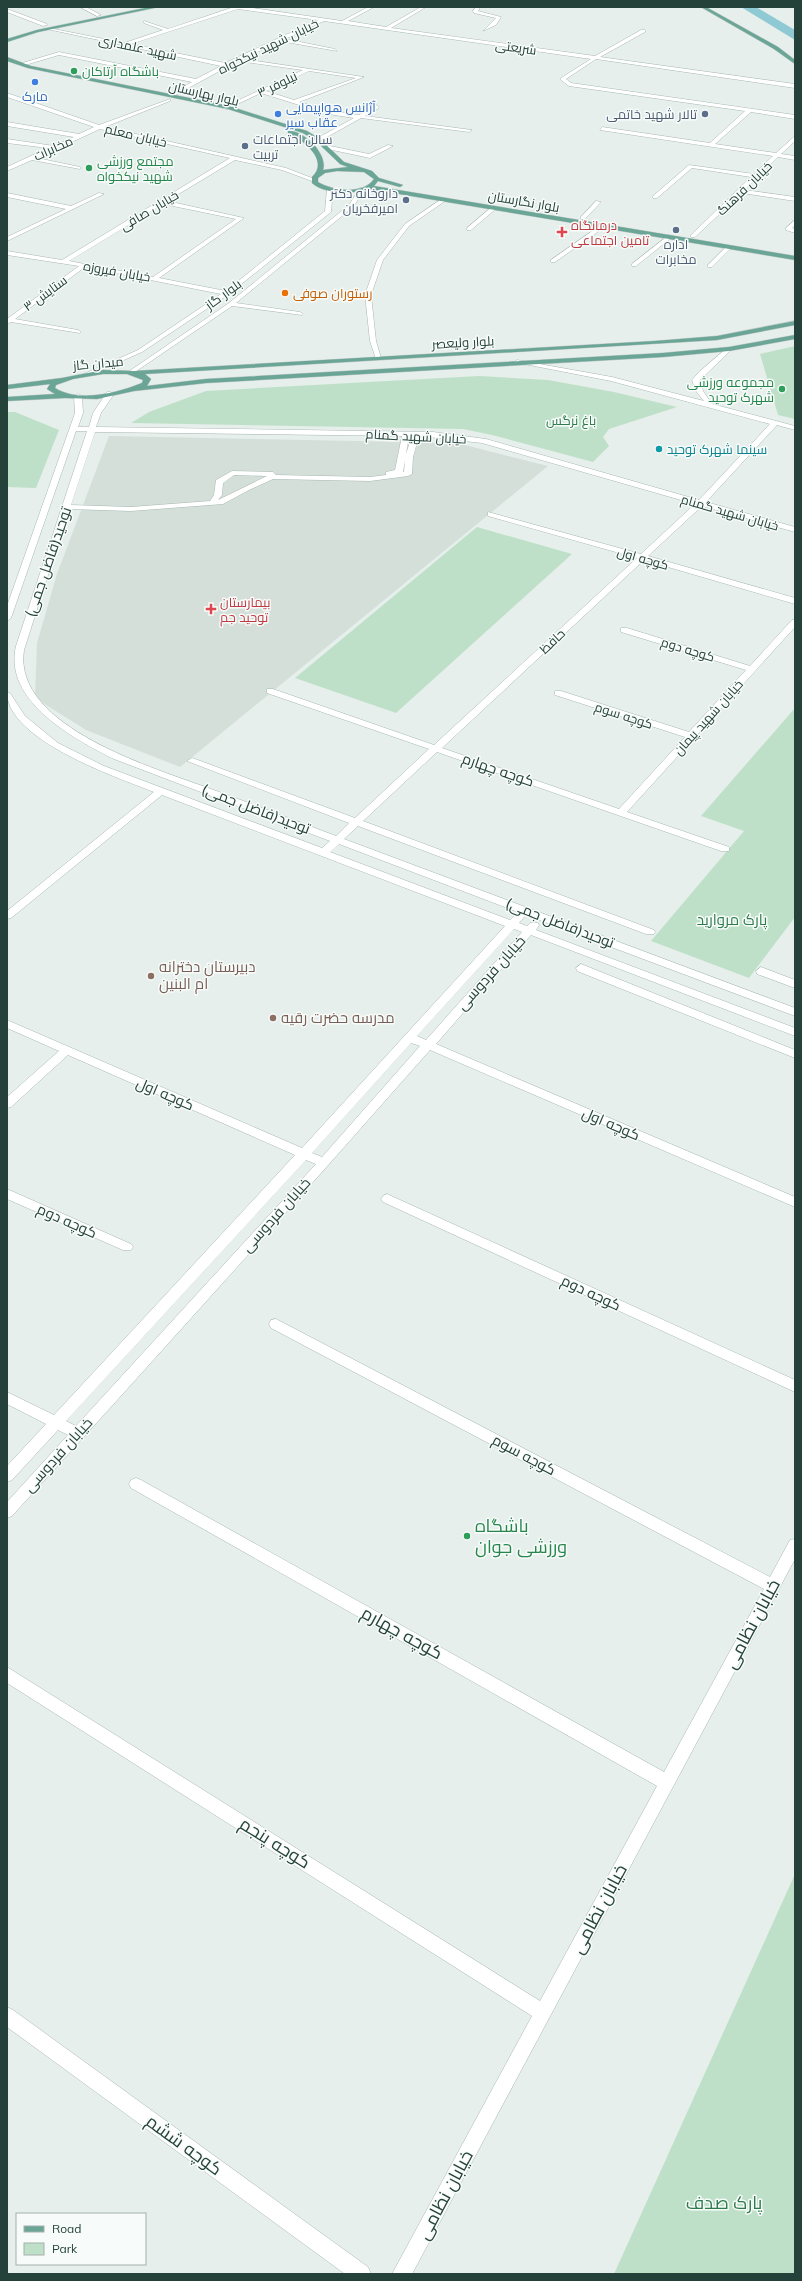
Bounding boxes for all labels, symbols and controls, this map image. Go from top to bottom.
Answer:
street label: خیابان شهید نیکخواه [215,15,321,77]
street label: شهید علمداری [97,31,179,63]
street label: شریعتی [494,36,538,58]
place label: باشگاه آرتاکان [82,63,159,79]
marker: باشگاه آرتاکان [69,66,79,76]
street label: نیلوفر ۳ [254,67,300,101]
marker: مارک [30,77,40,87]
street label: بلوار بهارستان [167,77,241,109]
place label: مارک [22,88,48,104]
place label: آژانس هواپیمایی عقاب سیر [285,99,376,130]
place label: تالار شهید خاتمی [606,106,698,122]
marker: آژانس هواپیمایی عقاب سیر [273,109,283,119]
marker: تالار شهید خاتمی [700,109,710,119]
street label: خیابان معلم [103,120,169,152]
place label: سالن اجتماعات تربیت [253,131,333,162]
street label: مخابرات [31,132,75,164]
marker: سالن اجتماعات تربیت [240,141,250,151]
place label: مجتمع ورزشی شهید نیکخواه [97,153,174,184]
street label: خیابان فرهنگ [713,158,775,218]
marker: مجتمع ورزشی شهید نیکخواه [84,163,94,173]
place label: داروخانه دکتر امیرفخریان [329,185,398,216]
street label: خیابان صافی [117,186,181,234]
street label: بلوار نگارستان [487,187,561,215]
marker: داروخانه دکتر امیرفخریان [401,195,411,205]
place label: درمانگاه تامین اجتماعی [571,217,650,248]
marker: اداره مخابرات [671,225,681,235]
marker: درمانگاه تامین اجتماعی [556,226,568,238]
place label: اداره مخابرات [655,236,697,267]
street label: خیابان فیروزه [82,257,152,285]
street label: ستایش ۳ [20,272,70,314]
street label: بلوار گاز [201,275,244,313]
place label: رستوران صوفی [293,285,372,301]
marker: رستوران صوفی [280,288,290,298]
street label: بلوار ولیعصر [430,332,495,352]
street label: میدان گاز [71,353,124,373]
place label: مجموعه ورزشی شهرک توحید [687,374,774,405]
marker: مجموعه ورزشی شهرک توحید [777,384,787,394]
park label: باغ نرگس [546,412,596,429]
street label: خیابان شهید گمنام [365,425,467,449]
place label: سینما شهرک توحید [667,441,767,457]
marker: سینما شهرک توحید [654,444,664,454]
street label: خیابان شهید گمنام [679,490,781,536]
street label: توحید(فاضل جمی) [20,504,76,620]
street label: کوچه اول [615,543,671,575]
place label: بیمارستان توحید جم [220,594,270,627]
marker: بیمارستان توحید جم [205,603,217,615]
street label: حافظ [536,625,568,657]
street label: کوچه دوم [659,633,717,667]
street label: خیابان شهید پیمان [670,676,748,759]
street label: کوچه سوم [592,698,655,734]
street label: کوچه چهارم [459,748,537,792]
street label: توحید(فاضل جمی) [199,779,313,839]
street label: توحید(فاضل جمی) [503,893,617,953]
park label: پارک مروارید [697,910,767,930]
street label: خیابان فردوسی [452,931,530,1015]
place label: دبیرستان دخترانه ام البنین [159,957,256,994]
marker: دبیرستان دخترانه ام البنین [146,971,156,981]
place label: مدرسه حضرت رقیه [281,1008,395,1027]
marker: مدرسه حضرت رقیه [268,1013,278,1023]
street label: کوچه اول [133,1073,197,1115]
street label: کوچه اول [579,1103,643,1145]
street label: خیابان فردوسی [237,1173,315,1257]
street label: کوچه دوم [34,1199,100,1243]
street label: کوچه دوم [558,1270,624,1316]
street label: خیابان فردوسی [19,1413,97,1497]
street label: کوچه سوم [489,1430,559,1480]
place label: باشگاه ورزشی جوان [475,1514,567,1558]
marker: باشگاه ورزشی جوان [462,1531,472,1541]
street label: خیابان نظامی [718,1575,785,1673]
street label: کوچه چهارم [357,1601,447,1665]
street label: کوچه پنجم [235,1812,315,1874]
street label: خیابان نظامی [565,1860,632,1958]
street label: کوچه ششم [141,2109,227,2181]
street label: خیابان نظامی [411,2146,478,2244]
park label: پارک صدف [686,2191,763,2215]
legend [16,2213,146,2265]
text: Road [52,2221,81,2236]
text: Park [52,2241,78,2256]

